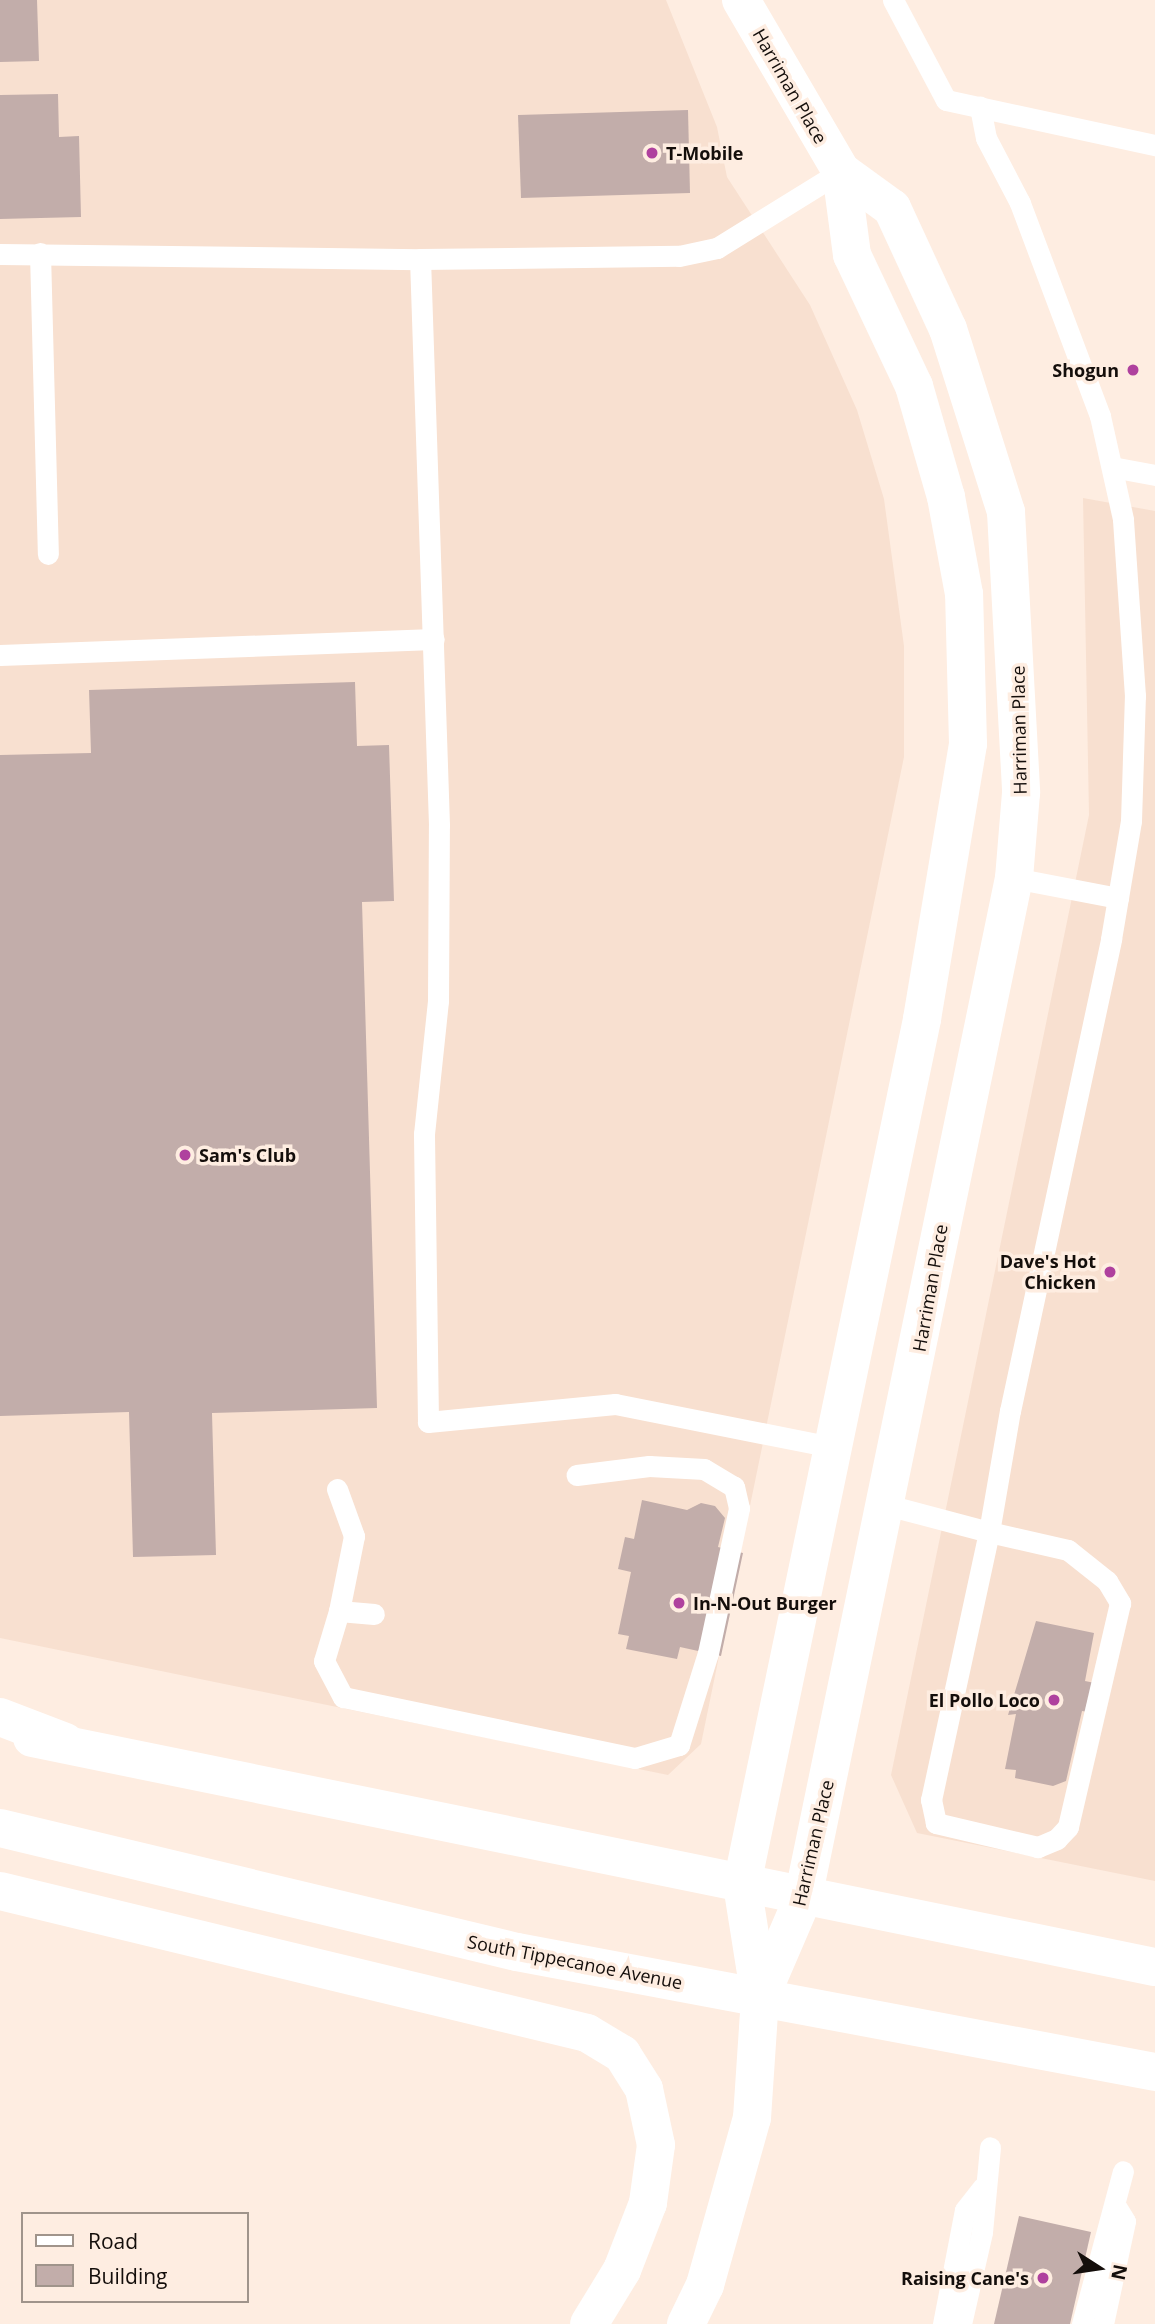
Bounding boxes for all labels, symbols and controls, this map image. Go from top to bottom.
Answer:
street label: Harriman Place [748,25,832,147]
place label: T-Mobile [666,142,743,164]
marker: T-Mobile [644,145,660,161]
place label: Shogun [1052,359,1119,381]
marker: Shogun [1125,362,1141,378]
street label: Harriman Place [1007,665,1031,795]
place label: Sam's Club [199,1144,296,1166]
marker: Sam's Club [177,1147,193,1163]
street label: Harriman Place [908,1223,952,1353]
place label: Dave's Hot Chicken [1000,1251,1096,1294]
marker: Dave's Hot Chicken [1102,1264,1118,1280]
place label: In-N-Out Burger [693,1592,837,1614]
marker: In-N-Out Burger [671,1595,687,1611]
place label: El Pollo Loco [929,1689,1040,1711]
marker: El Pollo Loco [1046,1692,1062,1708]
street label: Harriman Place [788,1778,838,1908]
street label: South Tippecanoe Avenue [466,1931,684,1993]
legend [21,2212,248,2303]
text: Road [88,2227,138,2255]
north arrow [1064,2233,1134,2303]
text: Building [88,2262,167,2290]
text: N [1105,2262,1134,2283]
place label: Raising Cane's [901,2267,1029,2289]
marker: Raising Cane's [1035,2270,1051,2286]

